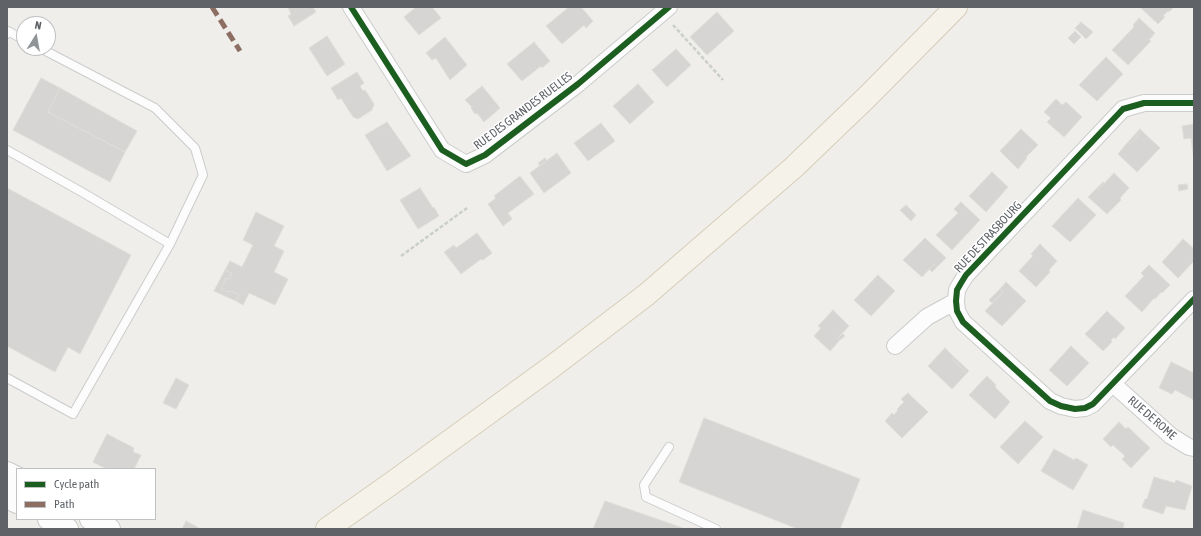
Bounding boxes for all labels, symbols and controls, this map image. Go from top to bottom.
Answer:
north arrow [16,16,56,56]
text: N [34,19,42,32]
street label: RUE DES GRANDES RUELLES [471,69,575,153]
street label: RUE DE STRASBOURG [951,198,1025,276]
street label: RUE DE ROME [1125,393,1179,443]
legend [16,468,156,520]
text: Cycle path [54,477,99,491]
text: Path [54,497,75,511]

